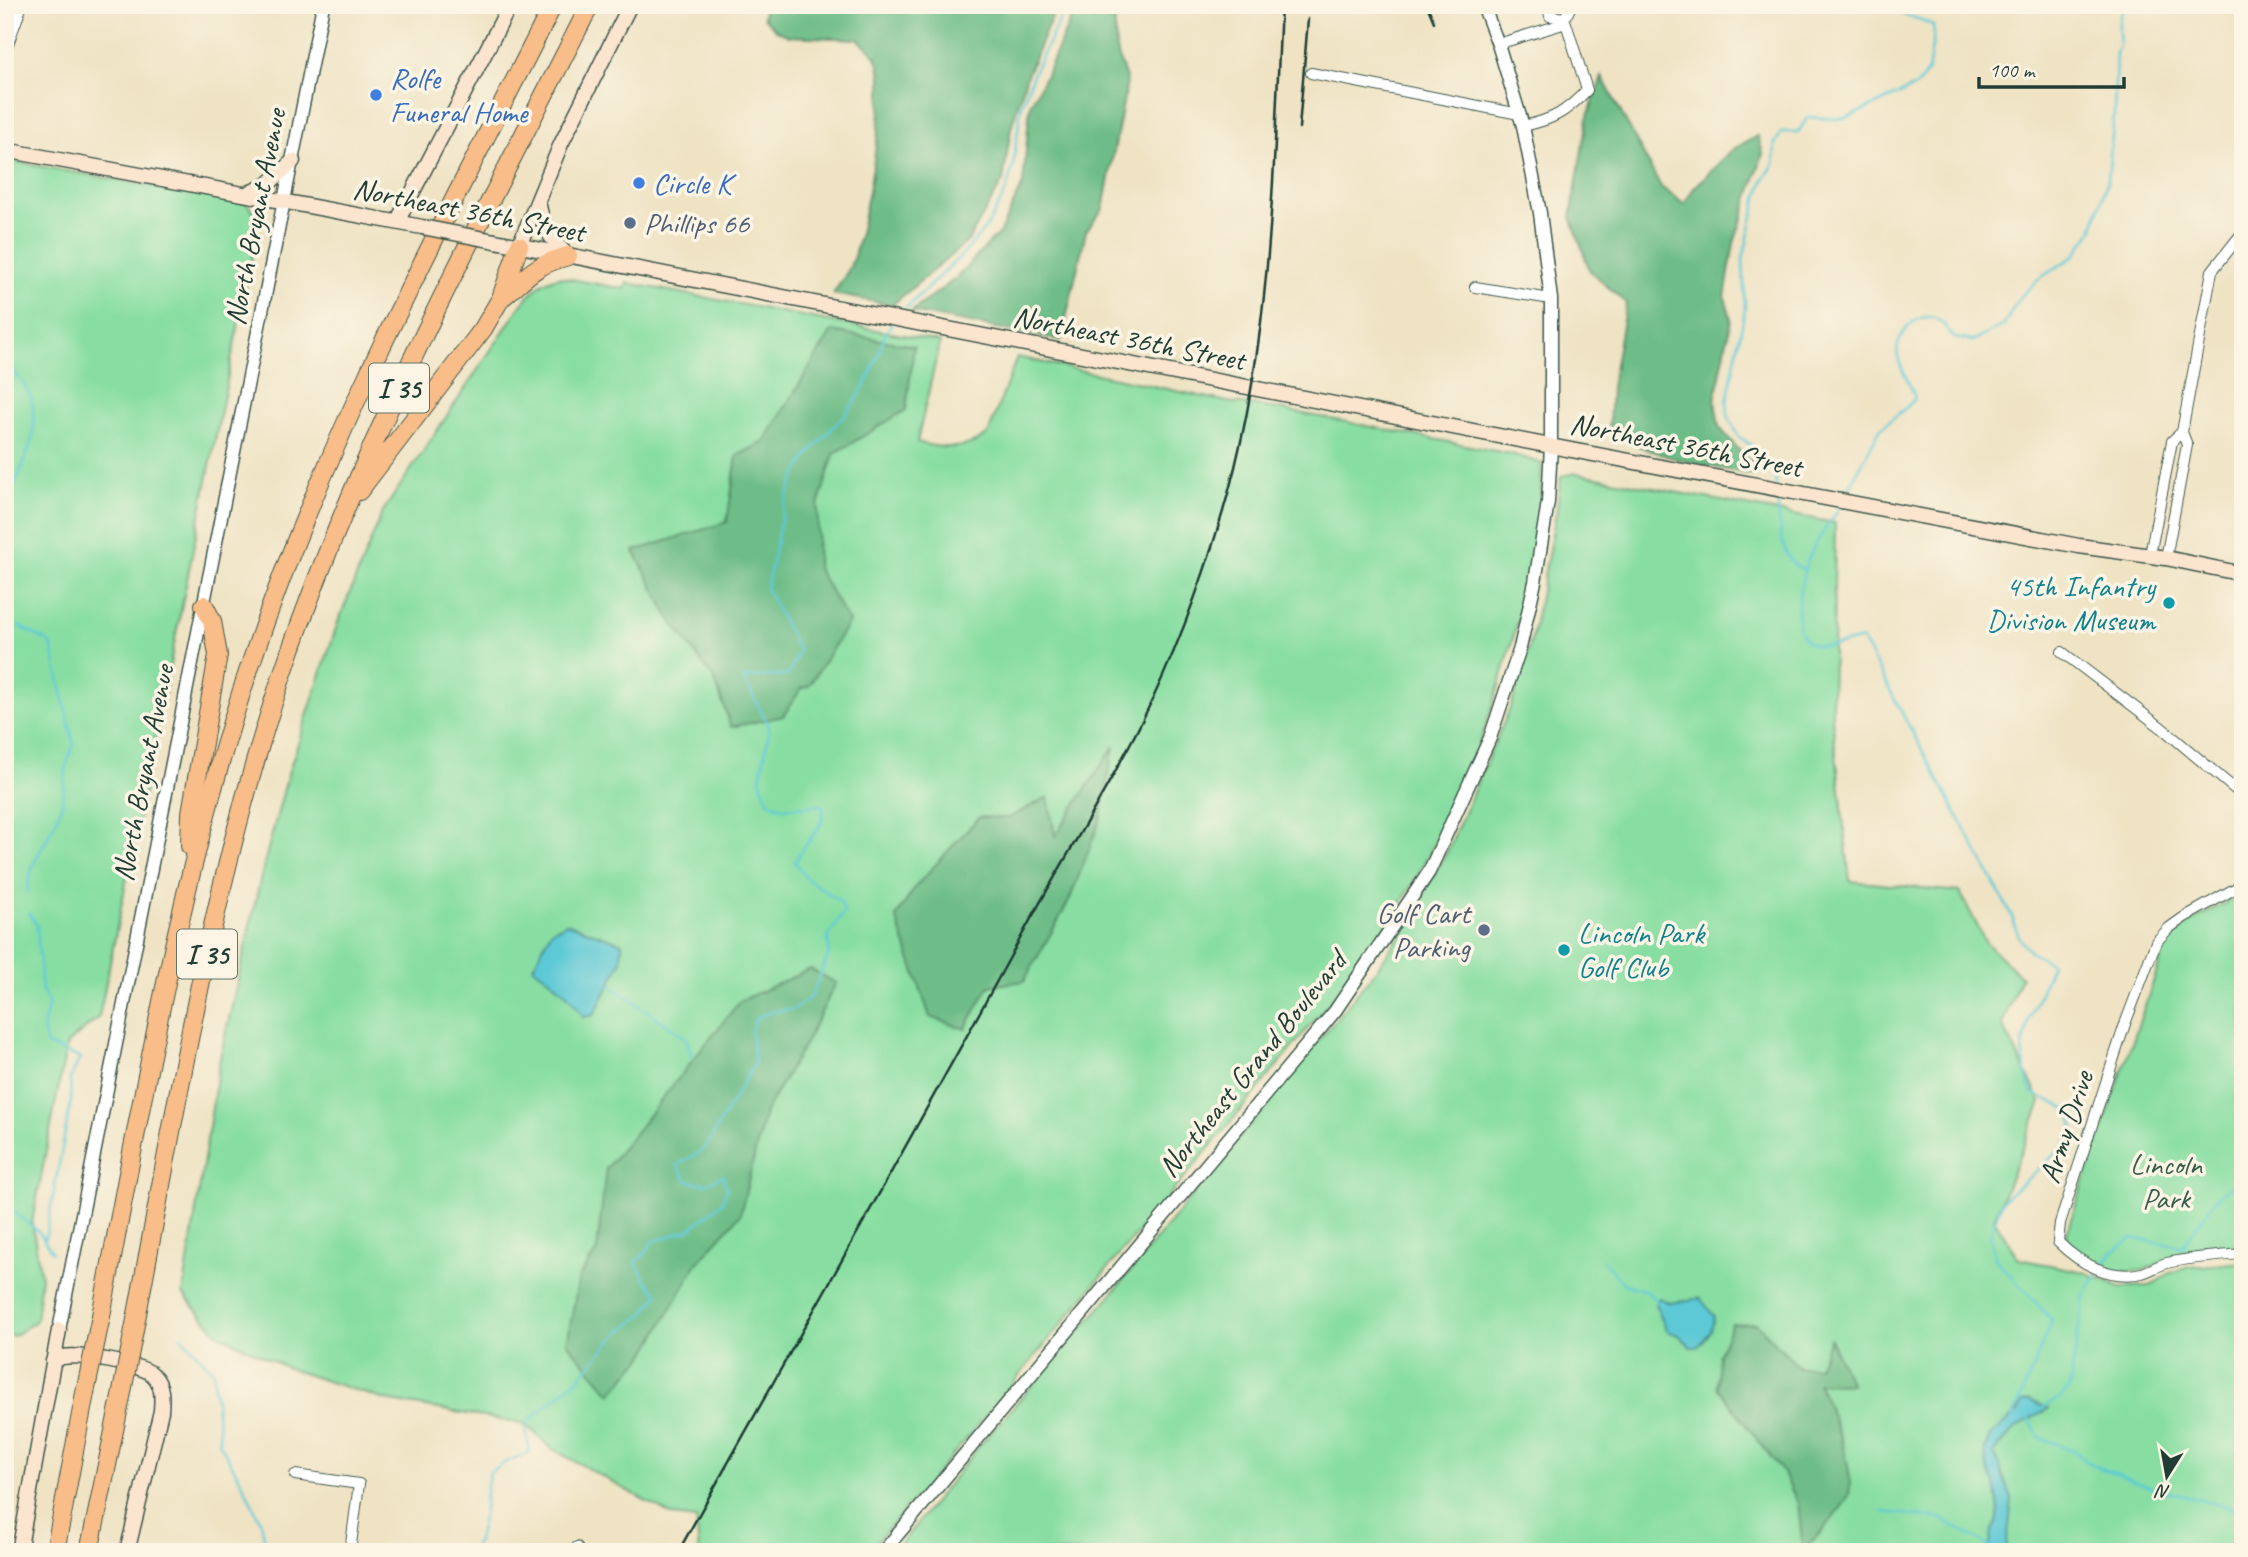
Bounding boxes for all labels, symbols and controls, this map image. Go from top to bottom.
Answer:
scale bar [1979,46,2124,90]
text: 100 m [1989,57,2036,83]
place label: Rolfe Funeral Home [390,59,529,131]
marker: Rolfe Funeral Home [368,87,384,103]
street label: North Bryant Avenue [215,103,295,328]
place label: Circle K [653,164,737,202]
street label: Northeast 36th Street [350,169,591,252]
marker: Circle K [631,175,647,191]
place label: Phillips 66 [644,204,751,242]
marker: Phillips 66 [622,215,638,231]
street label: Northeast 36th Street [1010,297,1251,380]
road number: I 35 [369,364,429,412]
street label: Northeast 36th Street [1567,404,1808,487]
place label: 45th Infantry Division Museum [1986,567,2157,639]
marker: 45th Infantry Division Museum [2161,595,2177,611]
street label: North Bryant Avenue [103,659,183,884]
place label: Golf Cart Parking [1377,894,1473,966]
place label: Lincoln Park Golf Club [1578,914,1706,986]
marker: Golf Cart Parking [1476,922,1492,938]
road number: I 35 [177,930,237,978]
street label: Northeast Grand Boulevard [1149,940,1357,1185]
marker: Lincoln Park Golf Club [1556,942,1572,958]
street label: Army Drive [2030,1064,2103,1188]
park label: Lincoln Park [2130,1145,2203,1217]
north arrow [2132,1442,2202,1512]
text: N [2153,1478,2172,1505]

